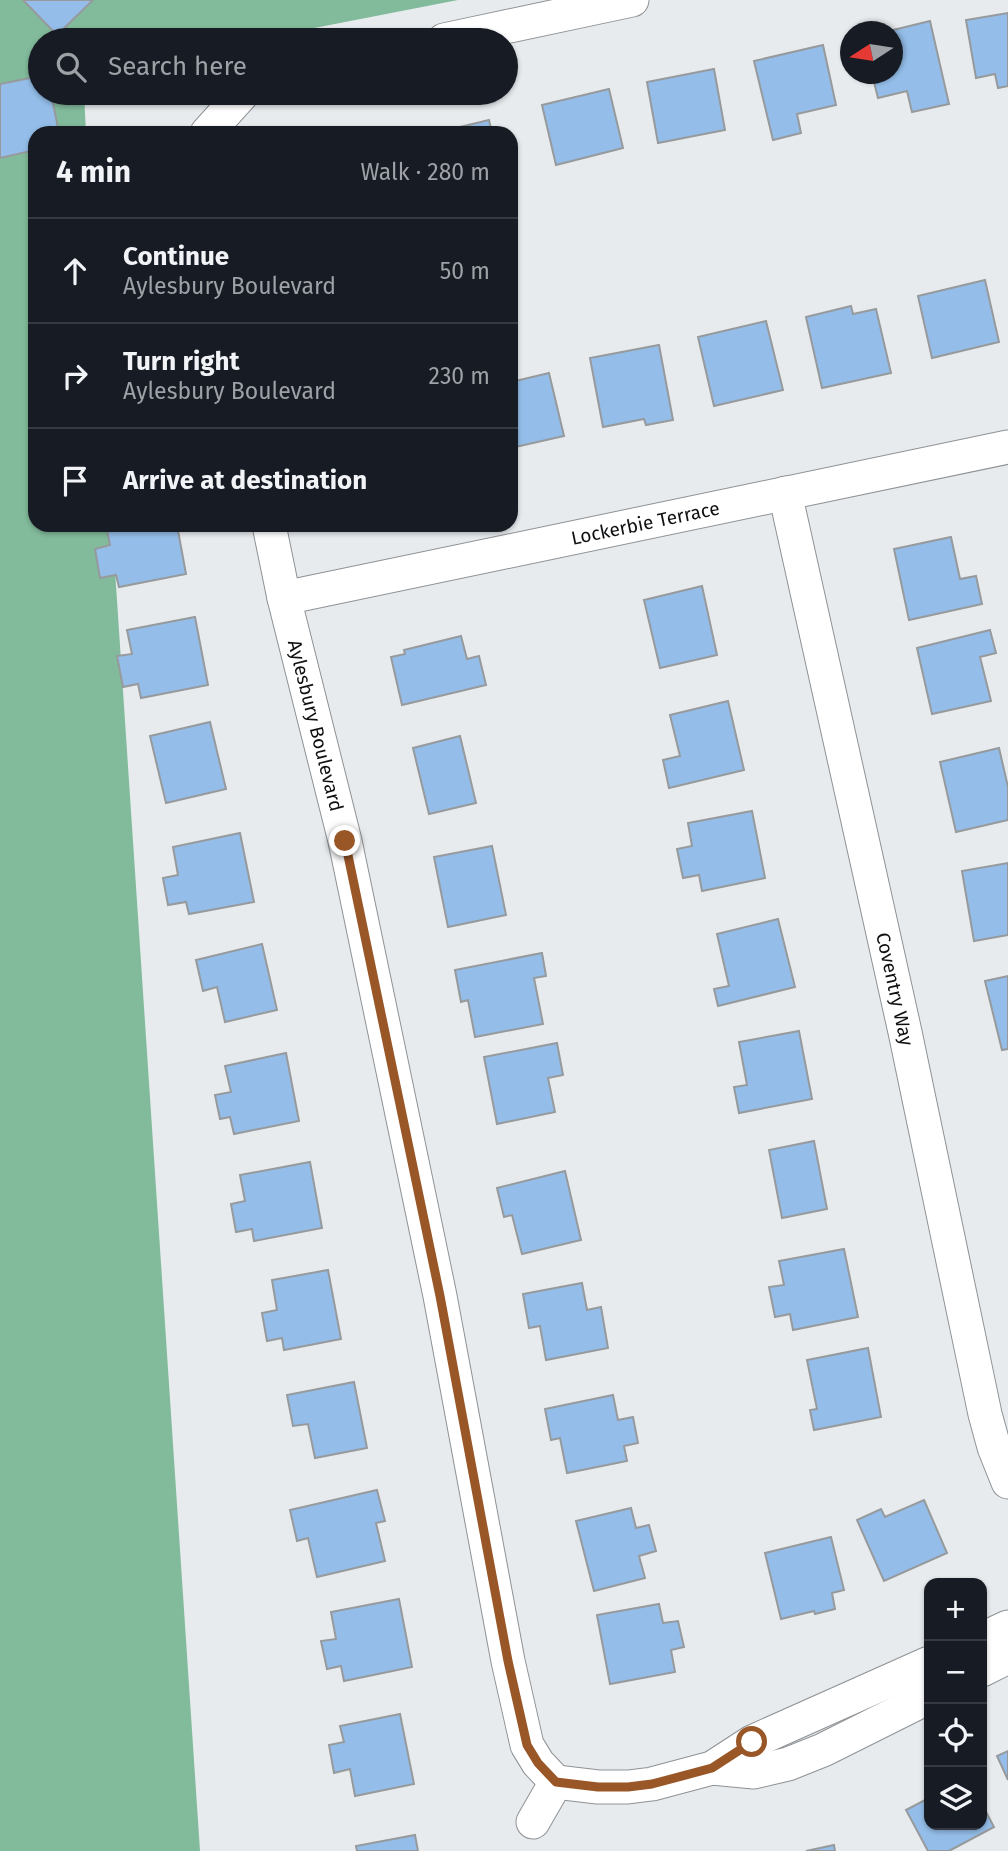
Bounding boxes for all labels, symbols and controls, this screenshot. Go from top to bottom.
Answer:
north arrow [840,21,903,84]
search box [28,28,518,105]
icon: search [52,48,90,86]
text: Search here [108,51,247,82]
text: 4 min [56,154,131,190]
text: Walk · 280 m [360,158,490,186]
text: Continue [123,241,229,272]
icon: ahead [56,252,94,290]
text: 50 m [440,257,490,285]
text: Aylesbury Boulevard [123,272,336,300]
text: Turn right [123,346,240,377]
icon: right [56,357,94,395]
text: 230 m [429,362,490,390]
text: Aylesbury Boulevard [123,377,336,405]
icon: arrive [56,462,94,500]
text: Arrive at destination [123,465,367,496]
street label: Lockerbie Terrace [569,496,722,549]
street label: Aylesbury Boulevard [283,637,349,814]
route end [329,825,360,856]
street label: Coventry Way [872,930,919,1048]
map controls [924,1578,987,1830]
button: + [924,1578,987,1641]
button: − [924,1641,987,1704]
button: locate [924,1704,987,1767]
route start [736,1726,767,1757]
button: layers [924,1767,987,1830]

